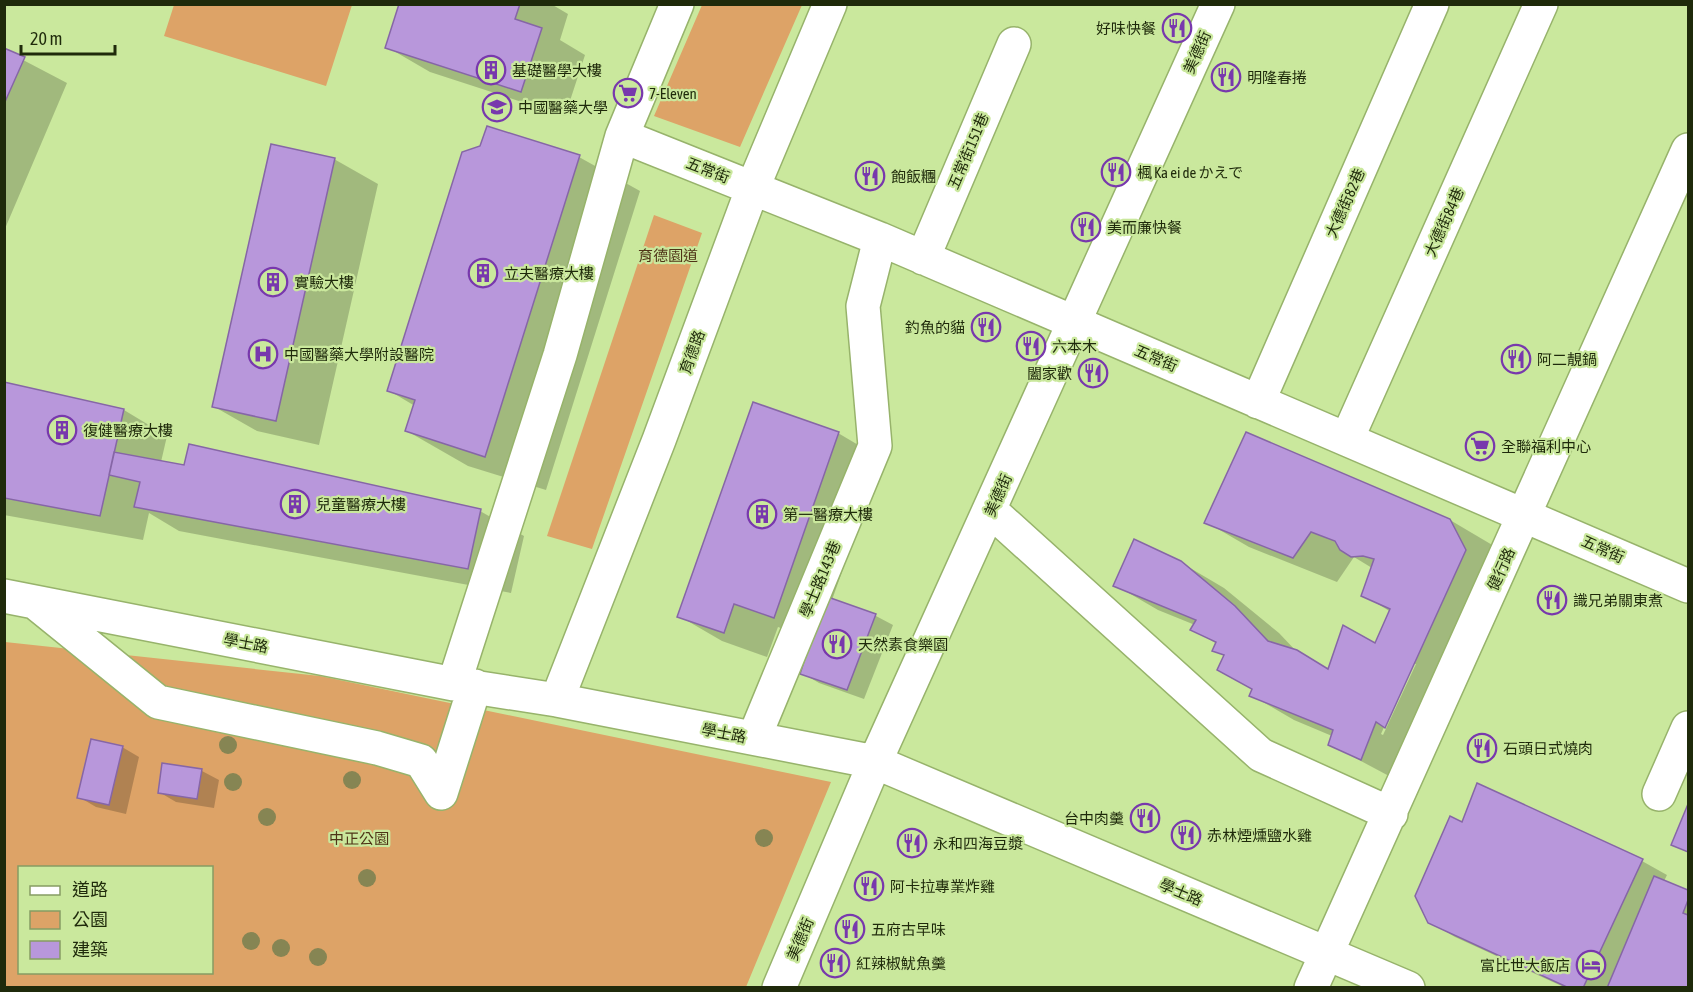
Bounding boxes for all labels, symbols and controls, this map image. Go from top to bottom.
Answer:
restaurant icon: 好味快餐 [1161,12,1193,44]
scale bar [21,18,116,56]
place label: 好味快餐 [1096,20,1156,37]
text: 20 m [30,28,62,49]
street label: 美德街 [1180,28,1214,76]
building icon: 基礎醫學大樓 [475,54,507,86]
restaurant icon: 明隆春捲 [1210,61,1242,93]
place label: 基礎醫學大樓 [512,62,602,79]
place label: 明隆春捲 [1247,69,1307,86]
supermarket icon: 7-Eleven [612,77,644,109]
place label: 7-Eleven [649,85,697,102]
school or university icon: 中國醫藥大學 [481,91,513,123]
place label: 中國醫藥大學 [518,99,608,116]
street label: 五常街151巷 [944,110,992,192]
street label: 五常街 [684,154,732,186]
restaurant icon: 楓 Ka ei de かえで [1100,156,1132,188]
restaurant icon: 飽飯糰 [854,160,886,192]
place label: 楓 Ka ei de かえで [1137,164,1243,181]
street label: 大德街82巷 [1322,166,1368,240]
place label: 飽飯糰 [891,168,936,185]
street label: 大德街84巷 [1421,185,1467,259]
restaurant icon: 美而廉快餐 [1070,211,1102,243]
place label: 美而廉快餐 [1107,219,1182,236]
park label: 育德園道 [638,247,698,264]
building icon: 立夫醫療大樓 [467,257,499,289]
place label: 立夫醫療大樓 [504,265,594,282]
building icon: 實驗大樓 [257,266,289,298]
place label: 實驗大樓 [294,274,354,291]
restaurant icon: 釣魚的貓 [970,311,1002,343]
place label: 釣魚的貓 [905,319,965,336]
street label: 育德路 [676,328,708,376]
restaurant icon: 六本木 [1015,330,1047,362]
hospital icon: 中國醫藥大學附設醫院 [247,338,279,370]
place label: 六本木 [1052,338,1097,355]
street label: 五常街 [1132,341,1180,375]
restaurant icon: 阿二靚鍋 [1500,343,1532,375]
place label: 中國醫藥大學附設醫院 [284,346,434,363]
place label: 阿二靚鍋 [1537,351,1597,368]
restaurant icon: 闔家歡 [1077,357,1109,389]
place label: 闔家歡 [1027,365,1072,382]
building icon: 復健醫療大樓 [46,414,78,446]
place label: 復健醫療大樓 [83,422,173,439]
supermarket icon: 全聯福利中心 [1464,430,1496,462]
place label: 全聯福利中心 [1501,438,1591,455]
street label: 美德街 [981,471,1015,519]
building icon: 兒童醫療大樓 [279,488,311,520]
place label: 兒童醫療大樓 [316,496,406,513]
building icon: 第一醫療大樓 [746,498,778,530]
place label: 第一醫療大樓 [783,506,873,523]
street label: 五常街 [1579,532,1627,566]
street label: 學士路143巷 [796,538,844,620]
street label: 健行路 [1484,545,1518,593]
restaurant icon: 識兄弟關東煮 [1536,584,1568,616]
place label: 識兄弟關東煮 [1573,592,1663,609]
restaurant icon: 天然素食樂園 [821,628,853,660]
street label: 學士路 [222,630,270,656]
place label: 天然素食樂園 [858,636,948,653]
street label: 學士路 [700,720,748,746]
restaurant icon: 石頭日式燒肉 [1466,732,1498,764]
place label: 石頭日式燒肉 [1503,740,1593,757]
restaurant icon: 台中肉羹 [1129,802,1161,834]
place label: 台中肉羹 [1064,810,1124,827]
restaurant icon: 赤林煙燻鹽水雞 [1170,819,1202,851]
restaurant icon: 永和四海豆漿 [896,827,928,859]
place label: 赤林煙燻鹽水雞 [1207,827,1312,844]
park label: 中正公園 [329,830,389,847]
place label: 永和四海豆漿 [933,835,1023,852]
legend [18,866,213,974]
restaurant icon: 阿卡拉專業炸雞 [853,870,885,902]
street label: 學士路 [1157,875,1205,909]
place label: 阿卡拉專業炸雞 [890,878,995,895]
text: 道路 [72,879,108,900]
text: 公園 [72,909,108,930]
restaurant icon: 五府古早味 [834,913,866,945]
street label: 美德街 [783,915,817,963]
place label: 五府古早味 [871,921,946,938]
text: 建築 [72,939,108,960]
restaurant icon: 紅辣椒魷魚羹 [819,947,851,979]
hotel icon: 富比世大飯店 [1575,949,1607,981]
place label: 紅辣椒魷魚羹 [856,955,946,972]
place label: 富比世大飯店 [1480,957,1570,974]

